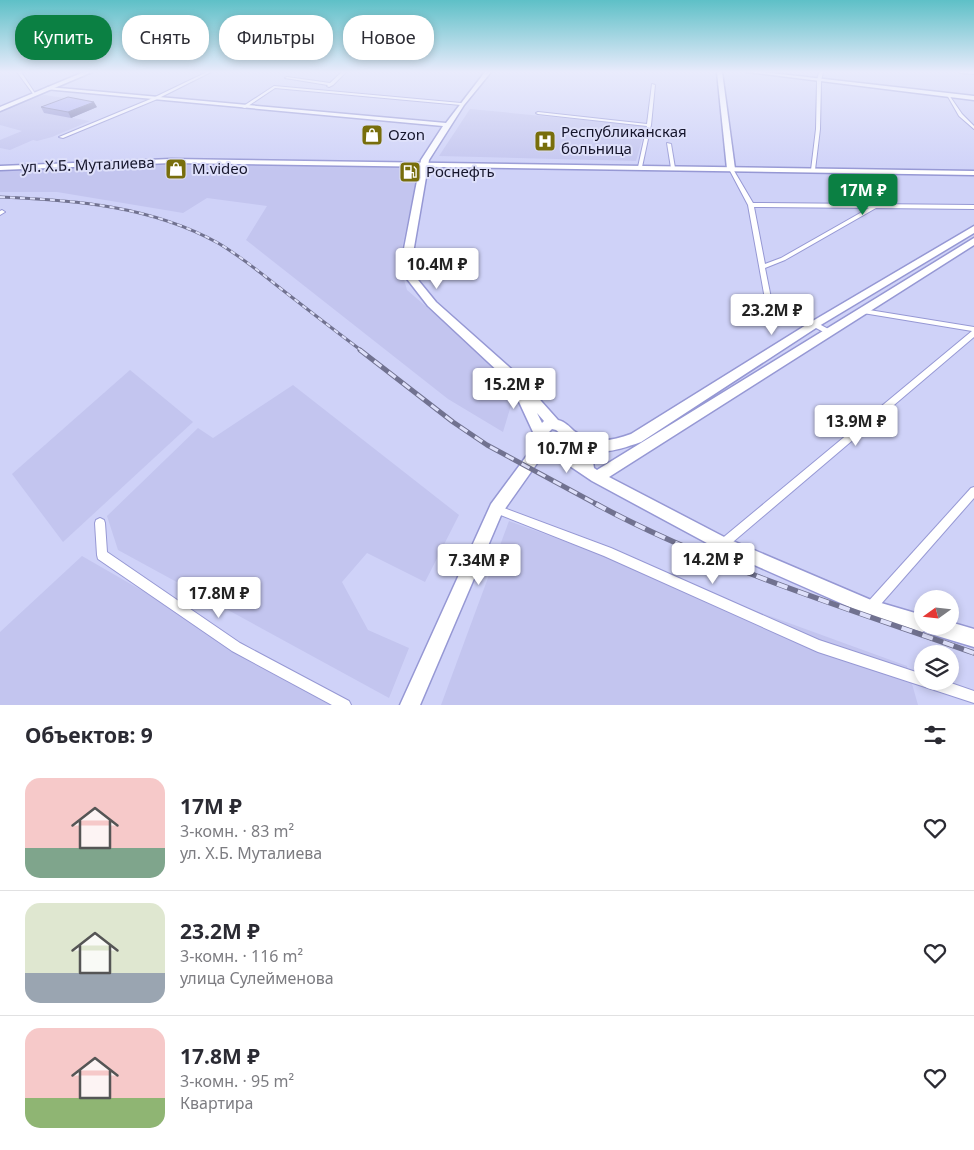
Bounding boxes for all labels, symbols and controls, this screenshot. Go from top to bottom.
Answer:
chip: Купить [15,15,112,60]
chip: Снять [122,15,209,60]
chip: Фильтры [219,15,333,60]
chip: Новое [343,15,434,60]
place label: Республиканская больница [561,121,687,158]
shop icon: Ozon [360,123,384,147]
place label: Ozon [388,124,425,144]
hospital icon: Республиканская больница [533,129,557,153]
street label: ул. Х.Б. Муталиева [21,152,155,176]
shop icon: M.video [164,157,188,181]
place label: M.video [192,158,248,178]
fuel station icon: Роснефть [398,160,422,184]
place label: Роснефть [426,161,495,181]
pin: 17M ₽ [828,174,898,216]
text: 17M ₽ [839,179,887,201]
pin: 10.4M ₽ [391,248,483,290]
text: 10.4M ₽ [407,253,467,275]
pin: 23.2M ₽ [726,294,818,336]
text: 23.2M ₽ [742,299,802,321]
pin: 15.2M ₽ [468,368,560,410]
text: 15.2M ₽ [484,373,544,395]
pin: 13.9M ₽ [810,404,902,447]
text: 13.9M ₽ [826,410,886,432]
pin: 10.7M ₽ [521,432,613,474]
text: 10.7M ₽ [537,437,597,459]
pin: 14.2M ₽ [667,542,759,585]
pin: 7.34M ₽ [433,544,525,586]
text: 14.2M ₽ [683,548,743,570]
text: 7.34M ₽ [449,549,509,571]
pin: 17.8M ₽ [173,576,265,619]
text: 17.8M ₽ [189,582,249,604]
north arrow [914,590,959,635]
map controls [914,590,959,690]
button: layers [914,645,959,690]
text: Объектов: 9 [25,721,153,749]
icon: filters [921,721,949,749]
text: 17M ₽ [180,792,242,820]
icon: home [65,798,125,858]
icon: heart [921,814,949,842]
text: 3-комн. · 83 m² [180,820,294,842]
text: ул. Х.Б. Муталиева [180,842,322,864]
text: 23.2M ₽ [180,917,260,945]
icon: home [65,923,125,983]
icon: heart [921,939,949,967]
text: 3-комн. · 116 m² [180,945,303,967]
text: улица Сулейменова [180,967,334,989]
text: 17.8M ₽ [180,1042,260,1070]
icon: home [65,1048,125,1108]
icon: heart [921,1064,949,1092]
text: 3-комн. · 95 m² [180,1070,294,1092]
text: Квартира [180,1092,254,1114]

